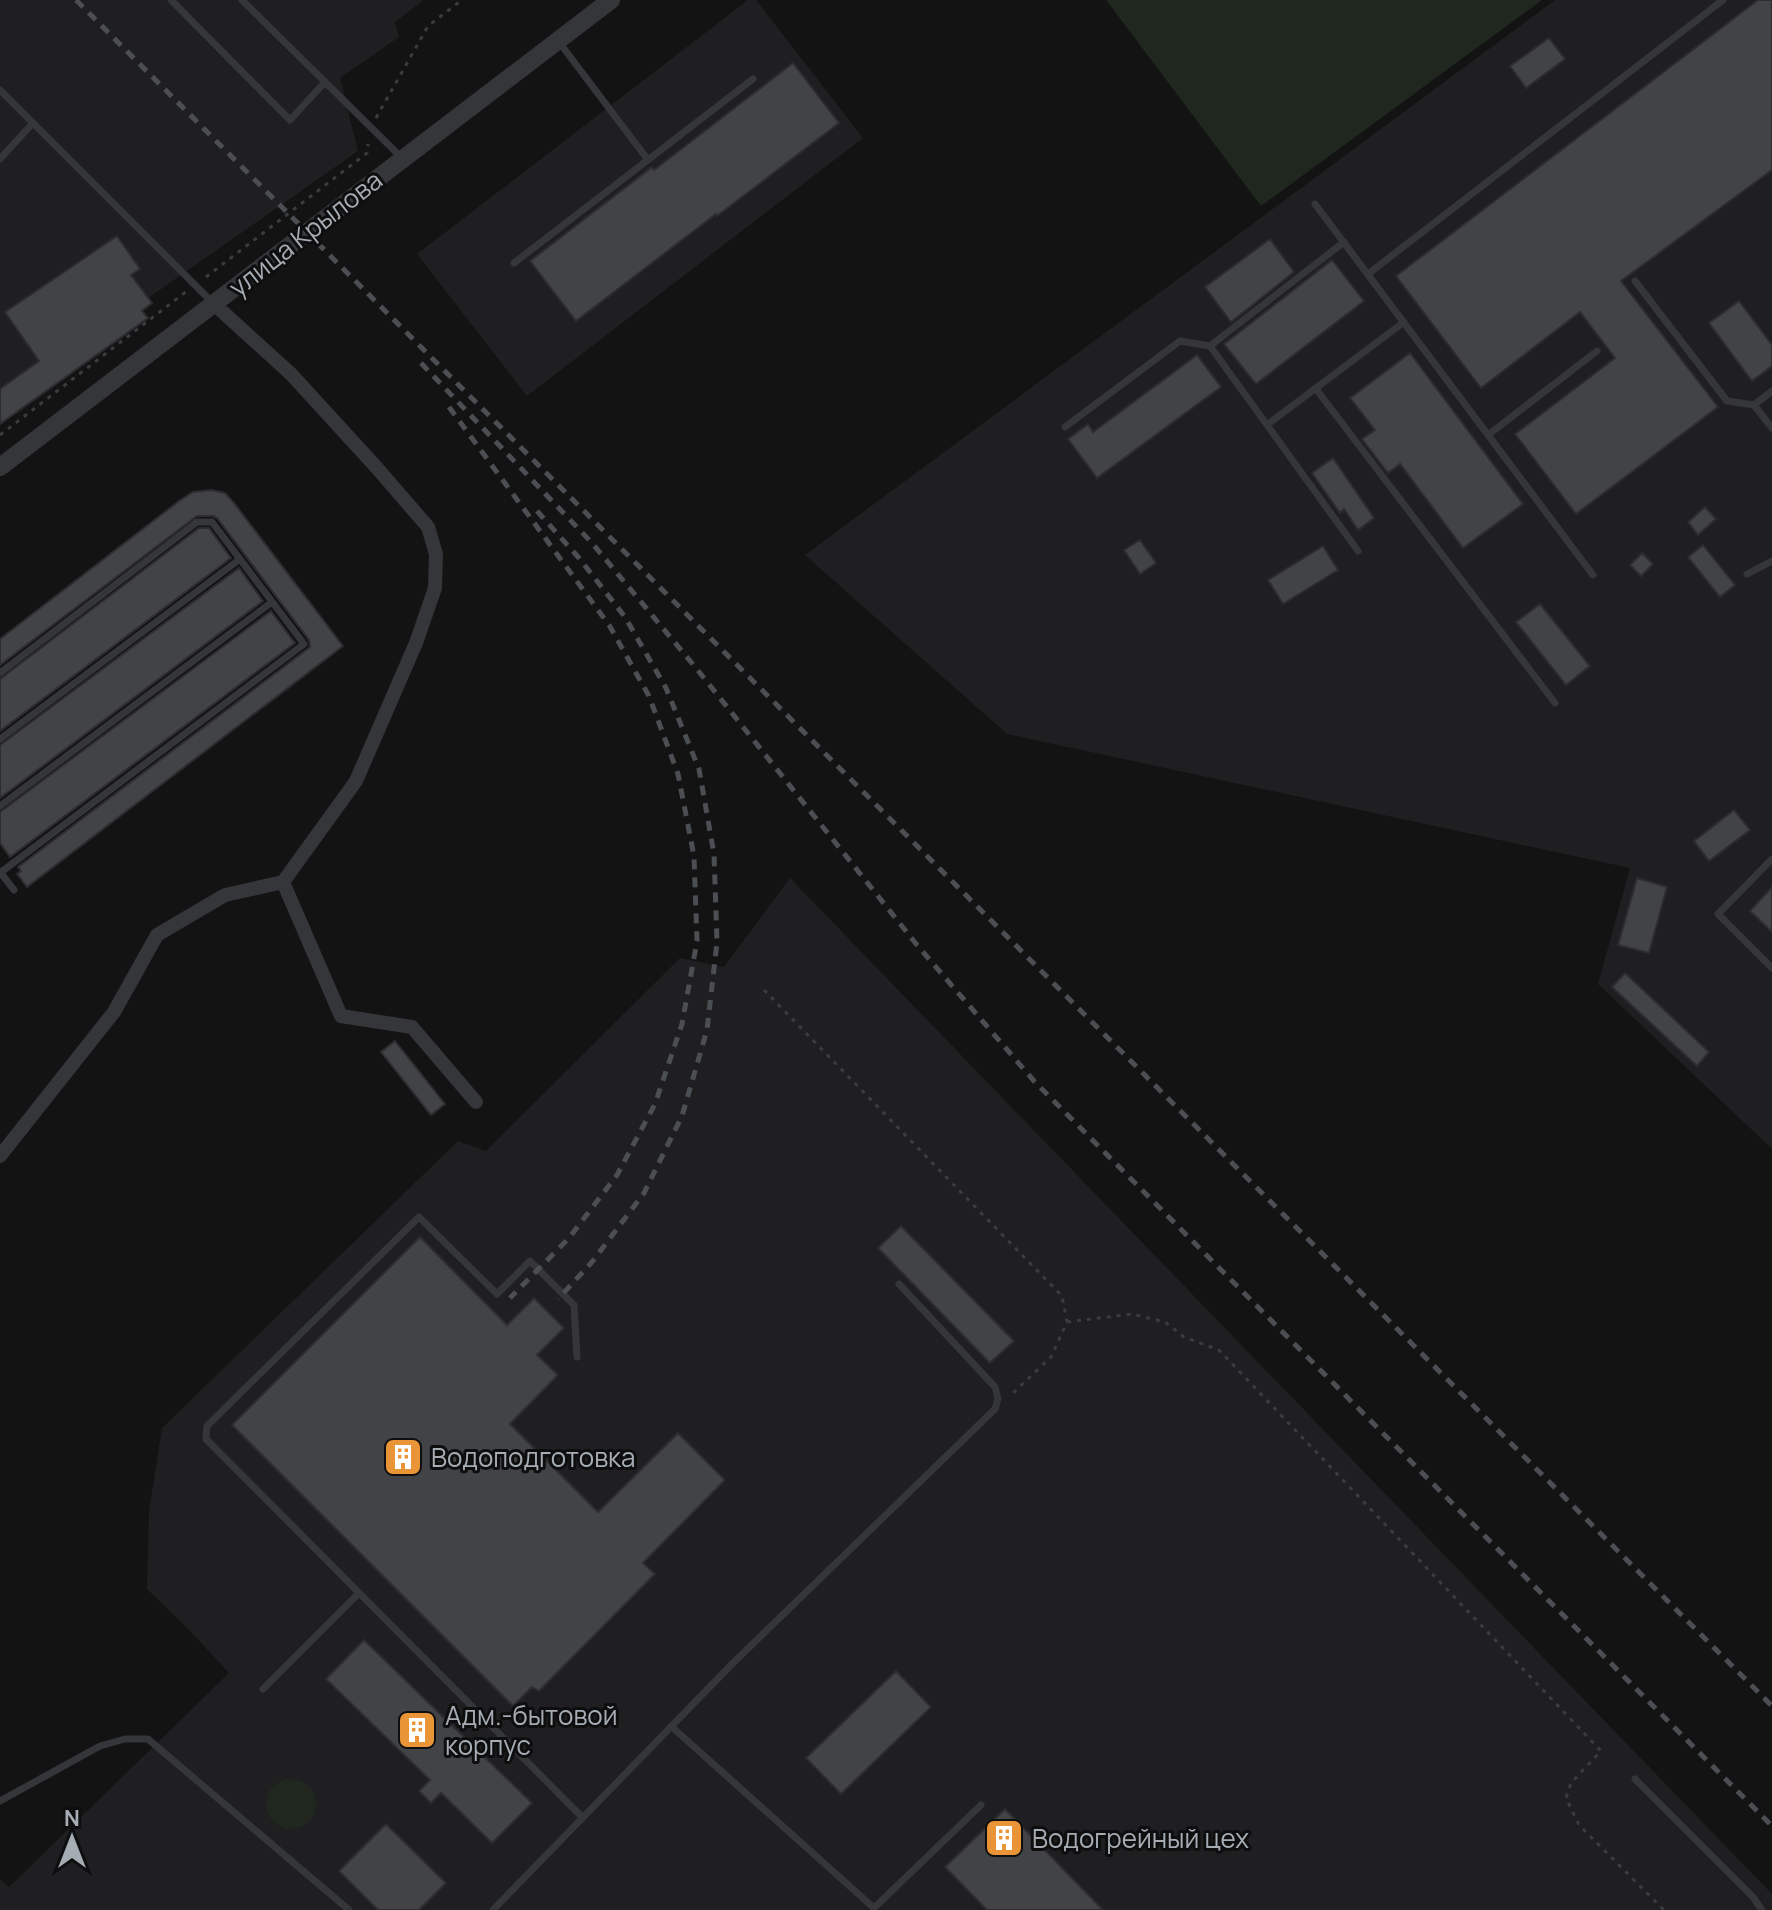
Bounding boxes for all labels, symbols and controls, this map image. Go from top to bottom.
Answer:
street label: улица Крылова [221,162,389,304]
building icon: Водоподготовка [382,1436,424,1478]
place label: Водоподготовка [431,1439,635,1475]
place label: Адм.-бытовой корпус [445,1697,617,1763]
building icon: Адм.-бытовой корпус [396,1709,438,1751]
north arrow [32,1798,112,1878]
text: N [64,1803,80,1833]
building icon: Водогрейный цех [983,1817,1025,1859]
place label: Водогрейный цех [1032,1820,1249,1856]

